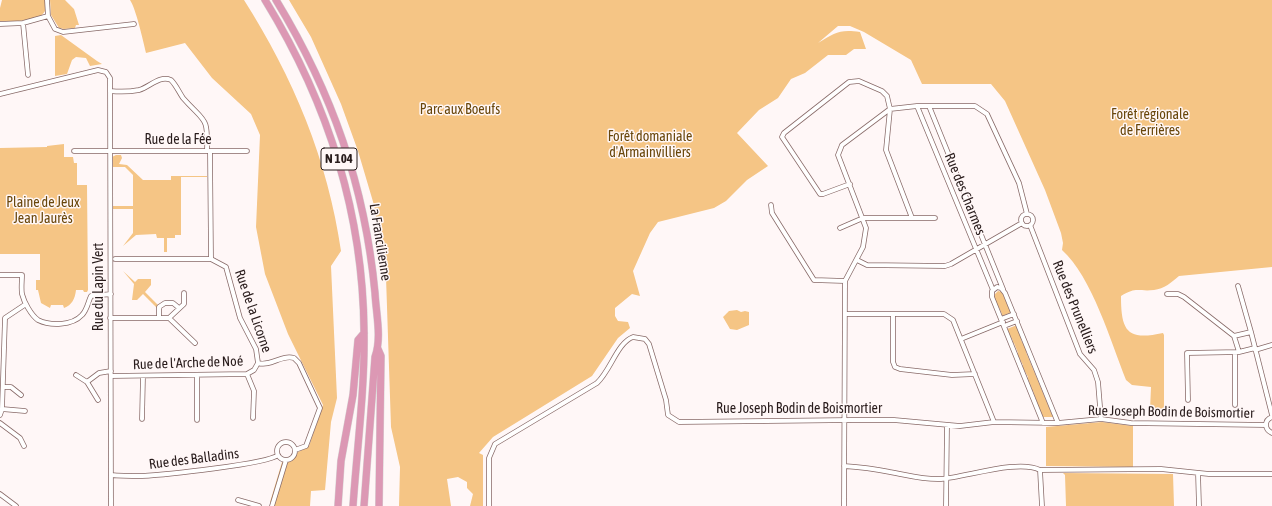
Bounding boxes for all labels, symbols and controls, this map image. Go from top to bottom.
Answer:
park label: Parc aux Boeufs [420,102,500,118]
park label: Forêt régionale de Ferrières [1111,107,1189,140]
park label: Forêt domaniale d'Armainvilliers [608,129,692,162]
street label: Rue de la Fée [144,132,212,148]
road number: N 104 [321,148,357,170]
street label: Rue des Charmes [941,151,989,237]
park label: Plaine de Jeux Jean Jaurès [6,195,80,228]
street label: La Francilienne [366,202,394,282]
street label: Rue du Lapin Vert [91,243,107,331]
street label: Rue des Prunelliers [1049,258,1101,356]
street label: Rue de la Licorne [231,267,275,355]
street label: Rue de l'Arche de Noé [133,353,243,373]
street label: Rue Joseph Bodin de Boismortier [716,401,882,417]
street label: Rue Joseph Bodin de Boismortier [1088,402,1254,422]
street label: Rue des Balladins [148,445,240,473]

